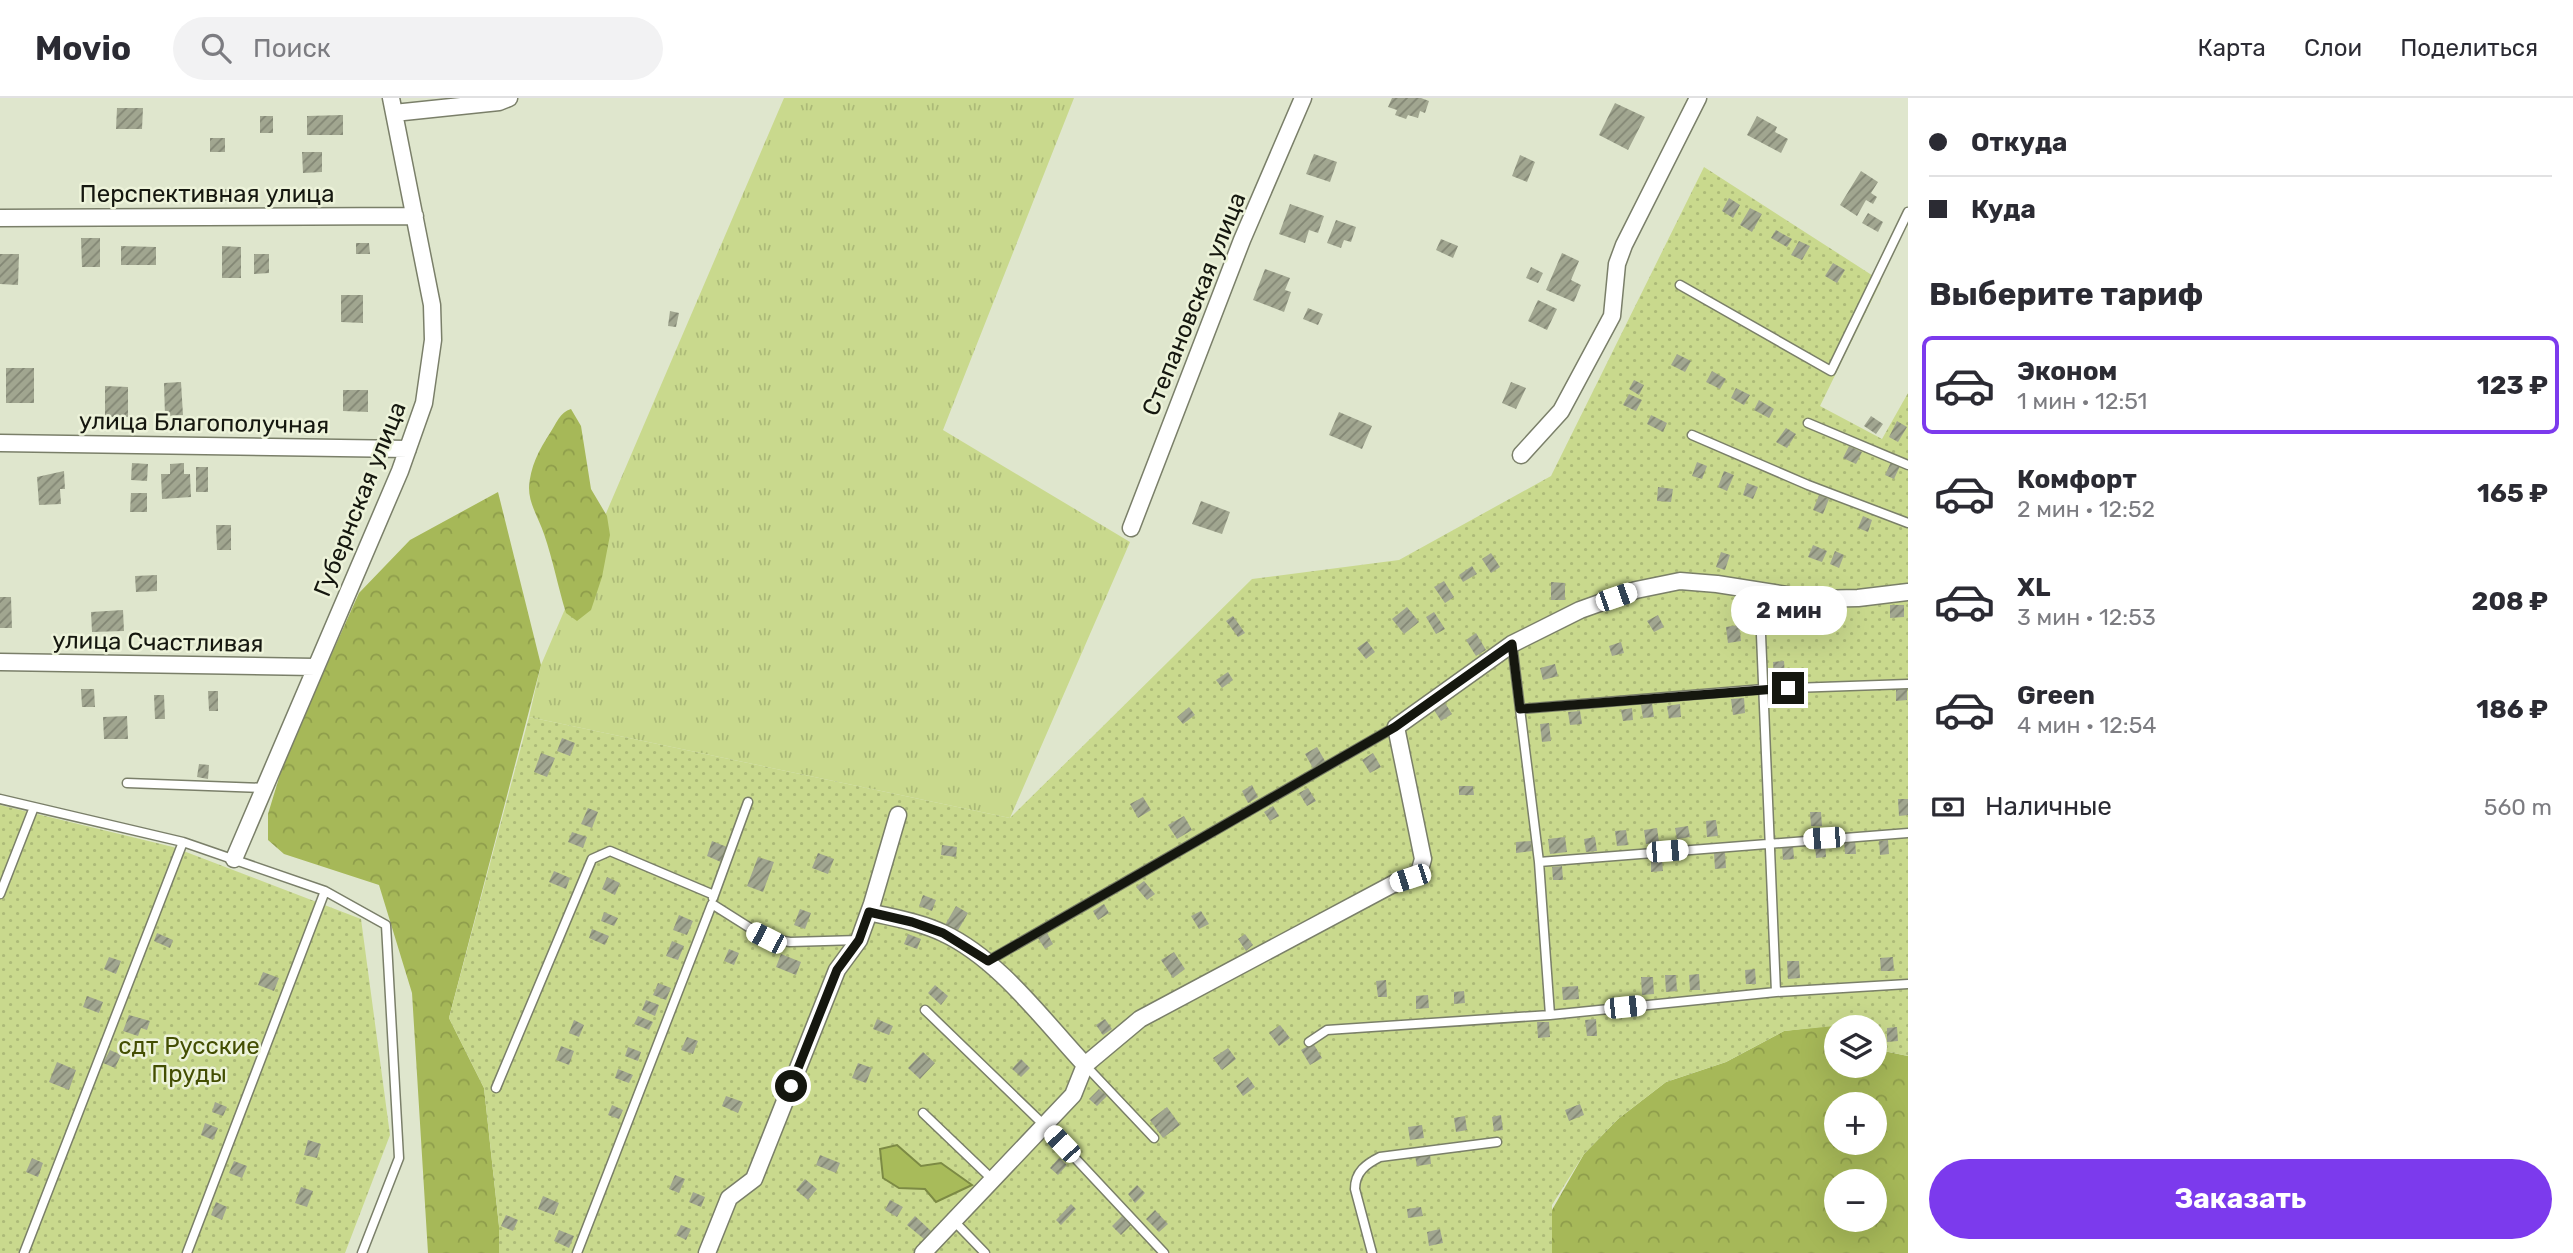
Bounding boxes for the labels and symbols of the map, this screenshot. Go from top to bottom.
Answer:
street label: Перспективная улица [80,180,334,208]
street label: Степановская улица [1136,188,1252,420]
street label: Губернская улица [308,398,412,600]
street label: улица Благополучная [79,407,329,439]
car [1593,580,1640,614]
callout: 2 мин [1730,587,1846,636]
street label: улица Счастливая [52,626,264,658]
route end [1772,672,1804,704]
car [1803,826,1846,850]
car [1646,839,1689,863]
car [1387,862,1434,894]
car [743,919,790,957]
car [1604,994,1647,1020]
park label: сдт Русские Пруды [118,1032,260,1088]
route start [775,1070,807,1102]
car [1040,1121,1085,1167]

